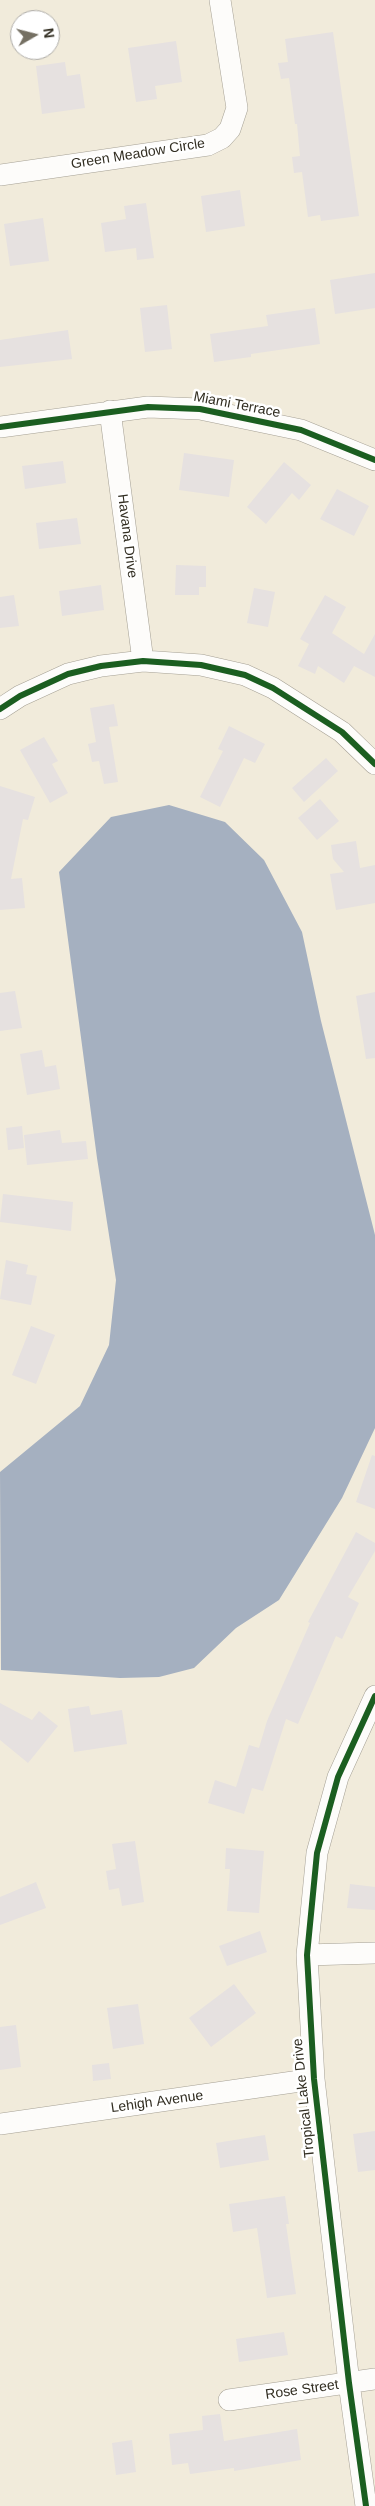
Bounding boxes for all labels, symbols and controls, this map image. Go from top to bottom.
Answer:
north arrow [10,10,60,60]
text: N [40,27,57,39]
street label: Green Meadow Circle [70,135,206,173]
street label: Miami Terrace [192,388,282,422]
street label: Havana Drive [113,493,141,579]
street label: Tropical Lake Drive [289,2037,319,2159]
street label: Lehigh Avenue [110,2087,204,2117]
street label: Rose Street [264,2377,340,2403]

